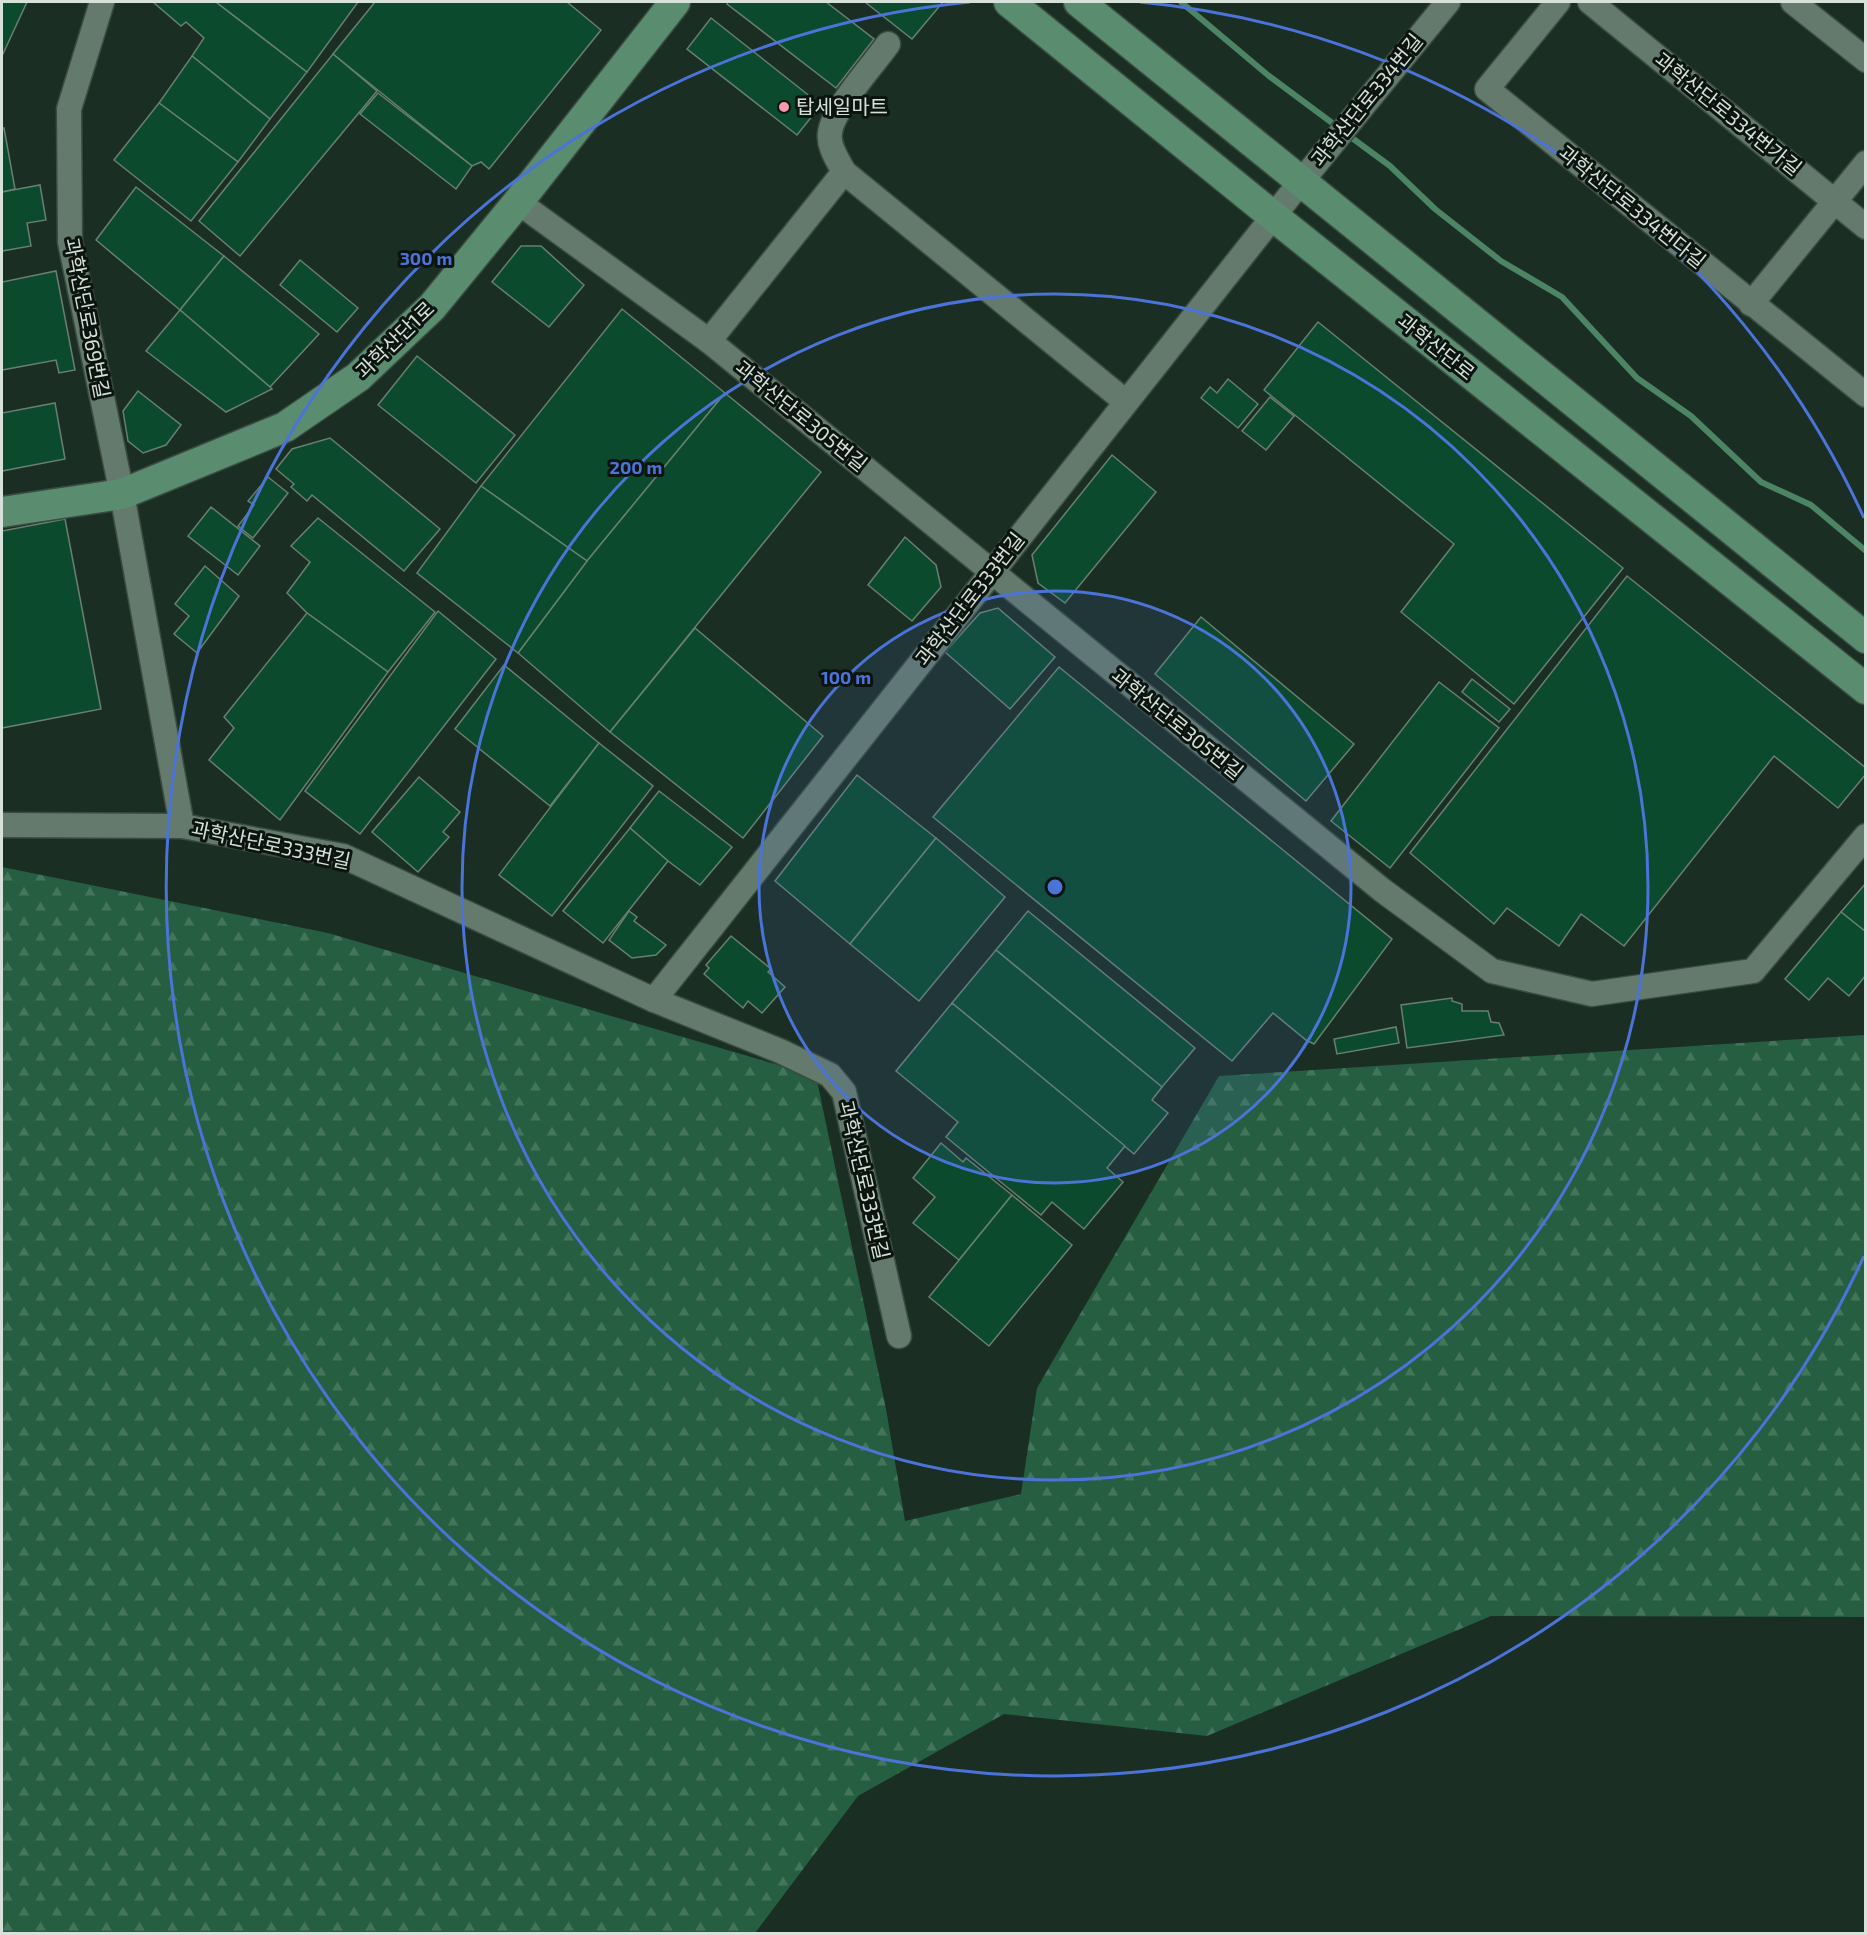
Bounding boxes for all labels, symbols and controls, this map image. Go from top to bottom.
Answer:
street label: 과학산단로334번길 [1305,28,1427,170]
street label: 과학산단로334번가길 [1650,47,1807,180]
place label: 탑세일마트 [796,94,888,118]
marker: 탑세일마트 [777,100,791,114]
street label: 과학산단로334번다길 [1554,140,1711,273]
street label: 과학산단로369번길 [61,236,115,400]
text: 300 m [400,247,452,269]
street label: 과학산단1로 [350,296,439,383]
street label: 과학산단로 [1393,308,1480,384]
street label: 과학산단로305번길 [731,355,872,476]
text: 200 m [610,456,662,478]
street label: 과학산단로333번길 [910,527,1029,670]
street label: 과학산단로305번길 [1107,663,1248,784]
text: 100 m [821,666,871,688]
street label: 과학산단로333번길 [189,815,353,873]
centre of rings [1045,877,1065,897]
street label: 과학산단로333번길 [835,1098,895,1261]

